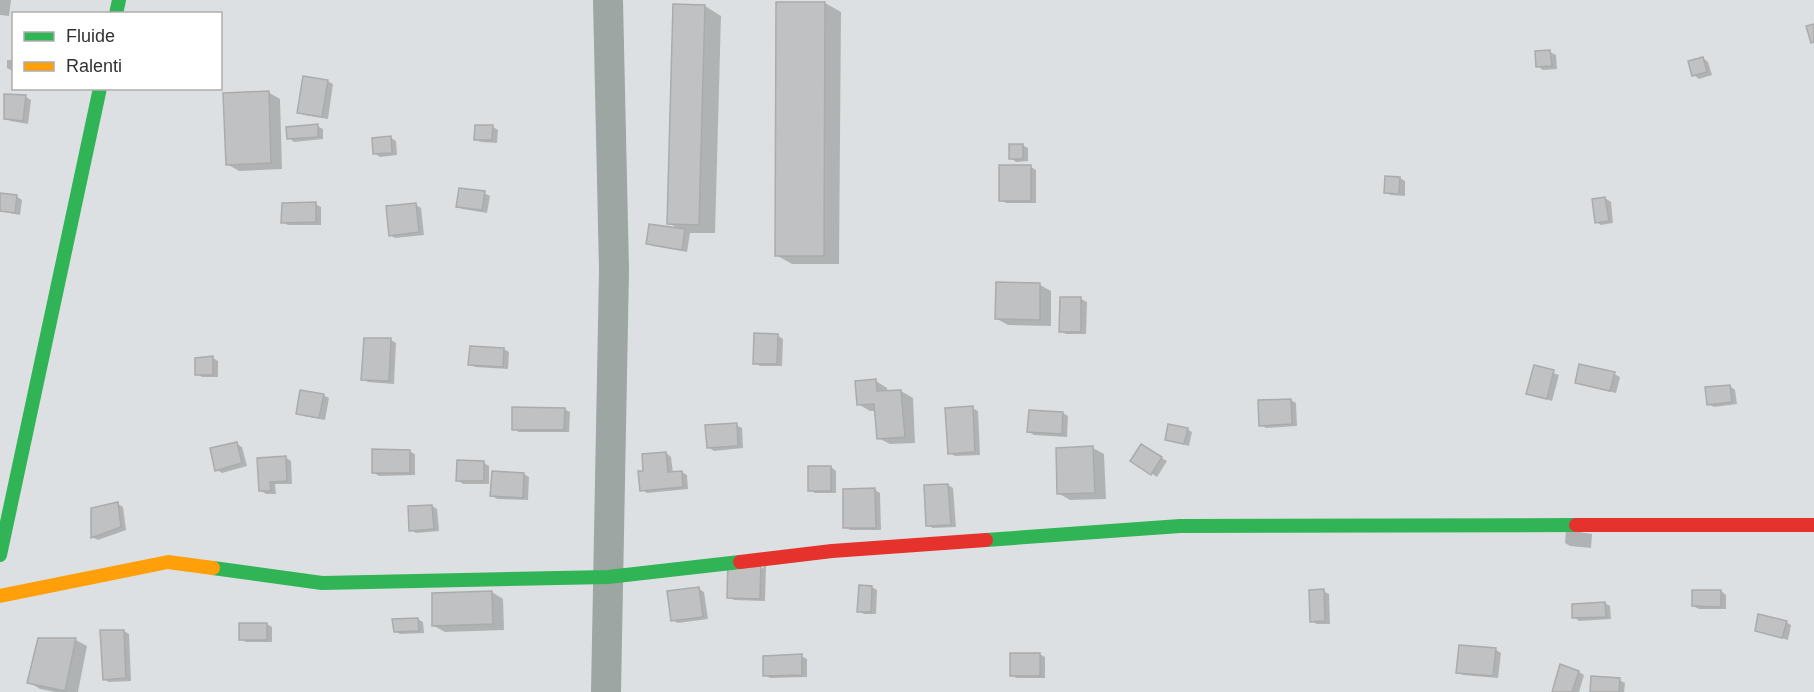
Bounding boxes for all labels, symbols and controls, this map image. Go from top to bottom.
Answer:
legend [12,12,222,90]
text: Fluide [66,26,115,46]
text: Ralenti [66,56,122,76]

